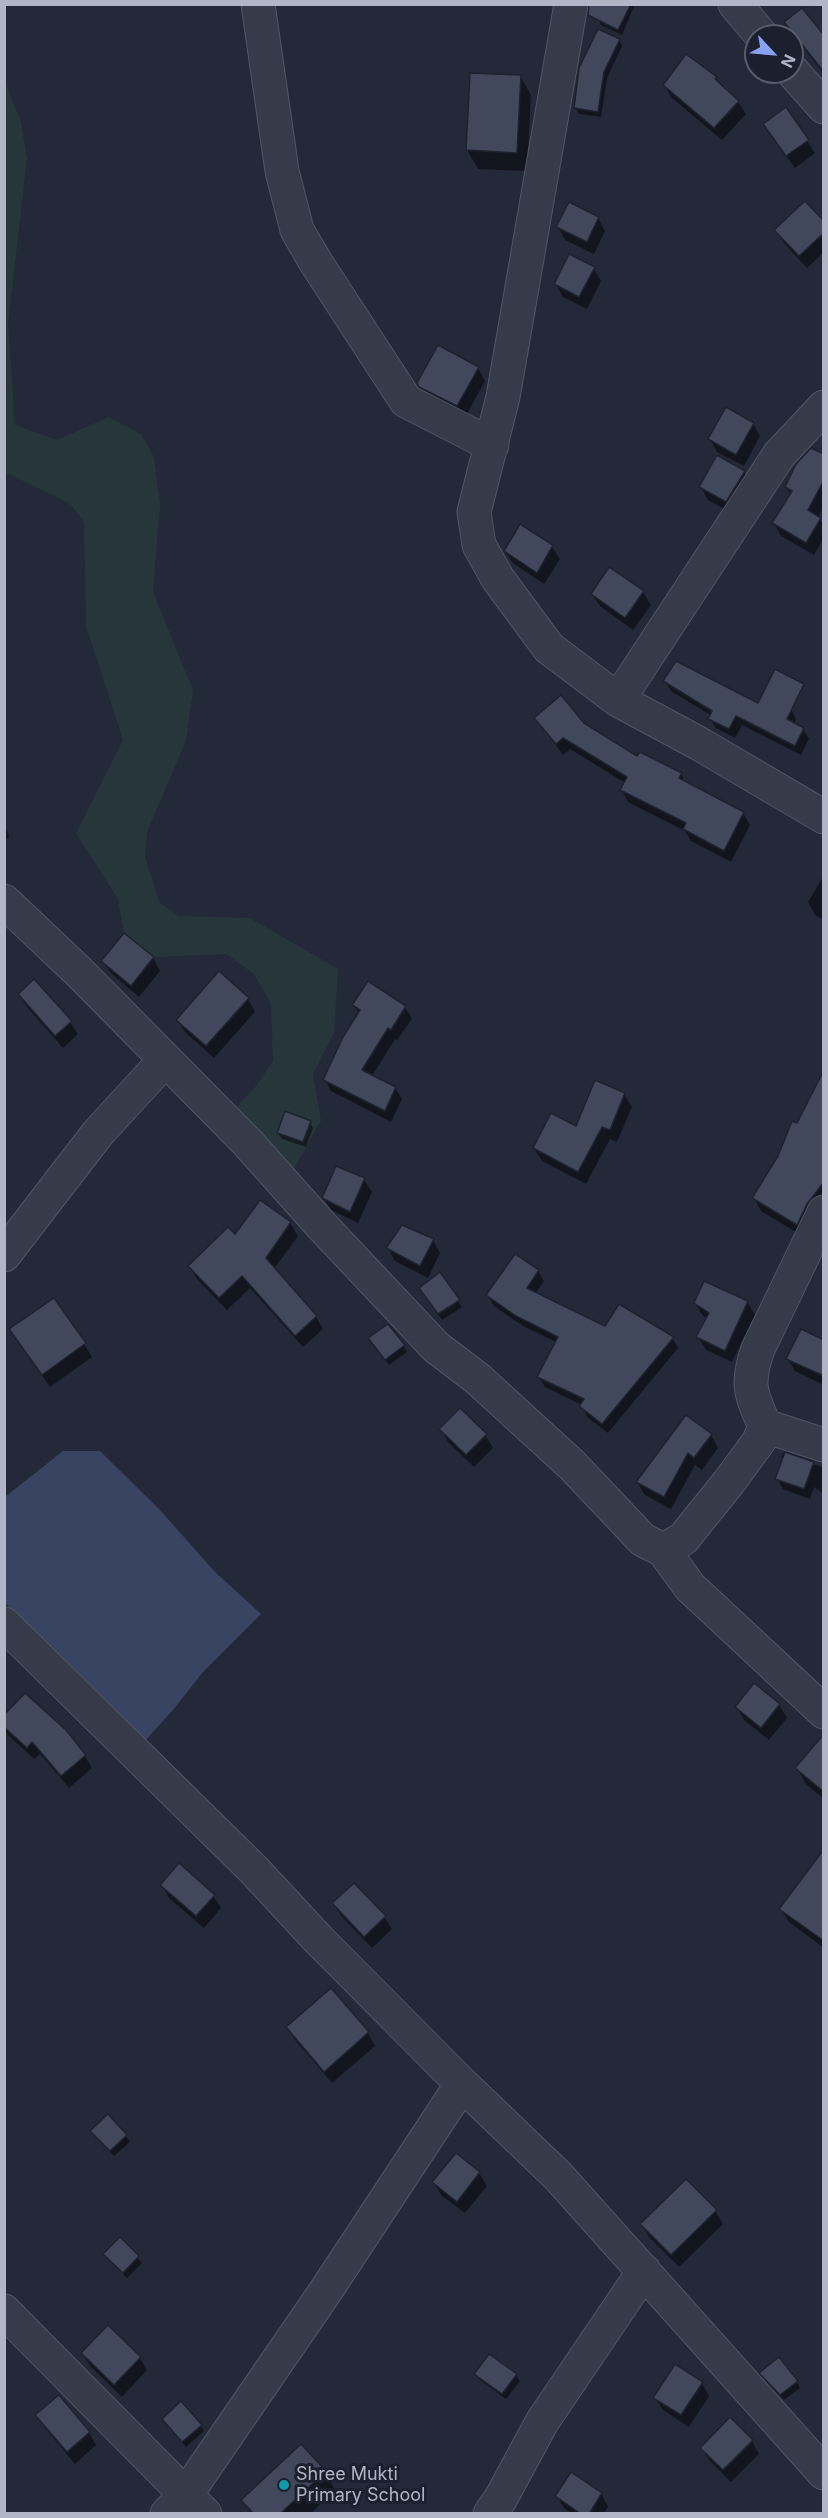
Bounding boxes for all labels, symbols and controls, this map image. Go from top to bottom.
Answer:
north arrow [744,24,804,84]
text: N [777,51,800,71]
place label: Shree Mukti Primary School [296,2464,425,2506]
marker: Shree Mukti Primary School [277,2478,291,2492]

